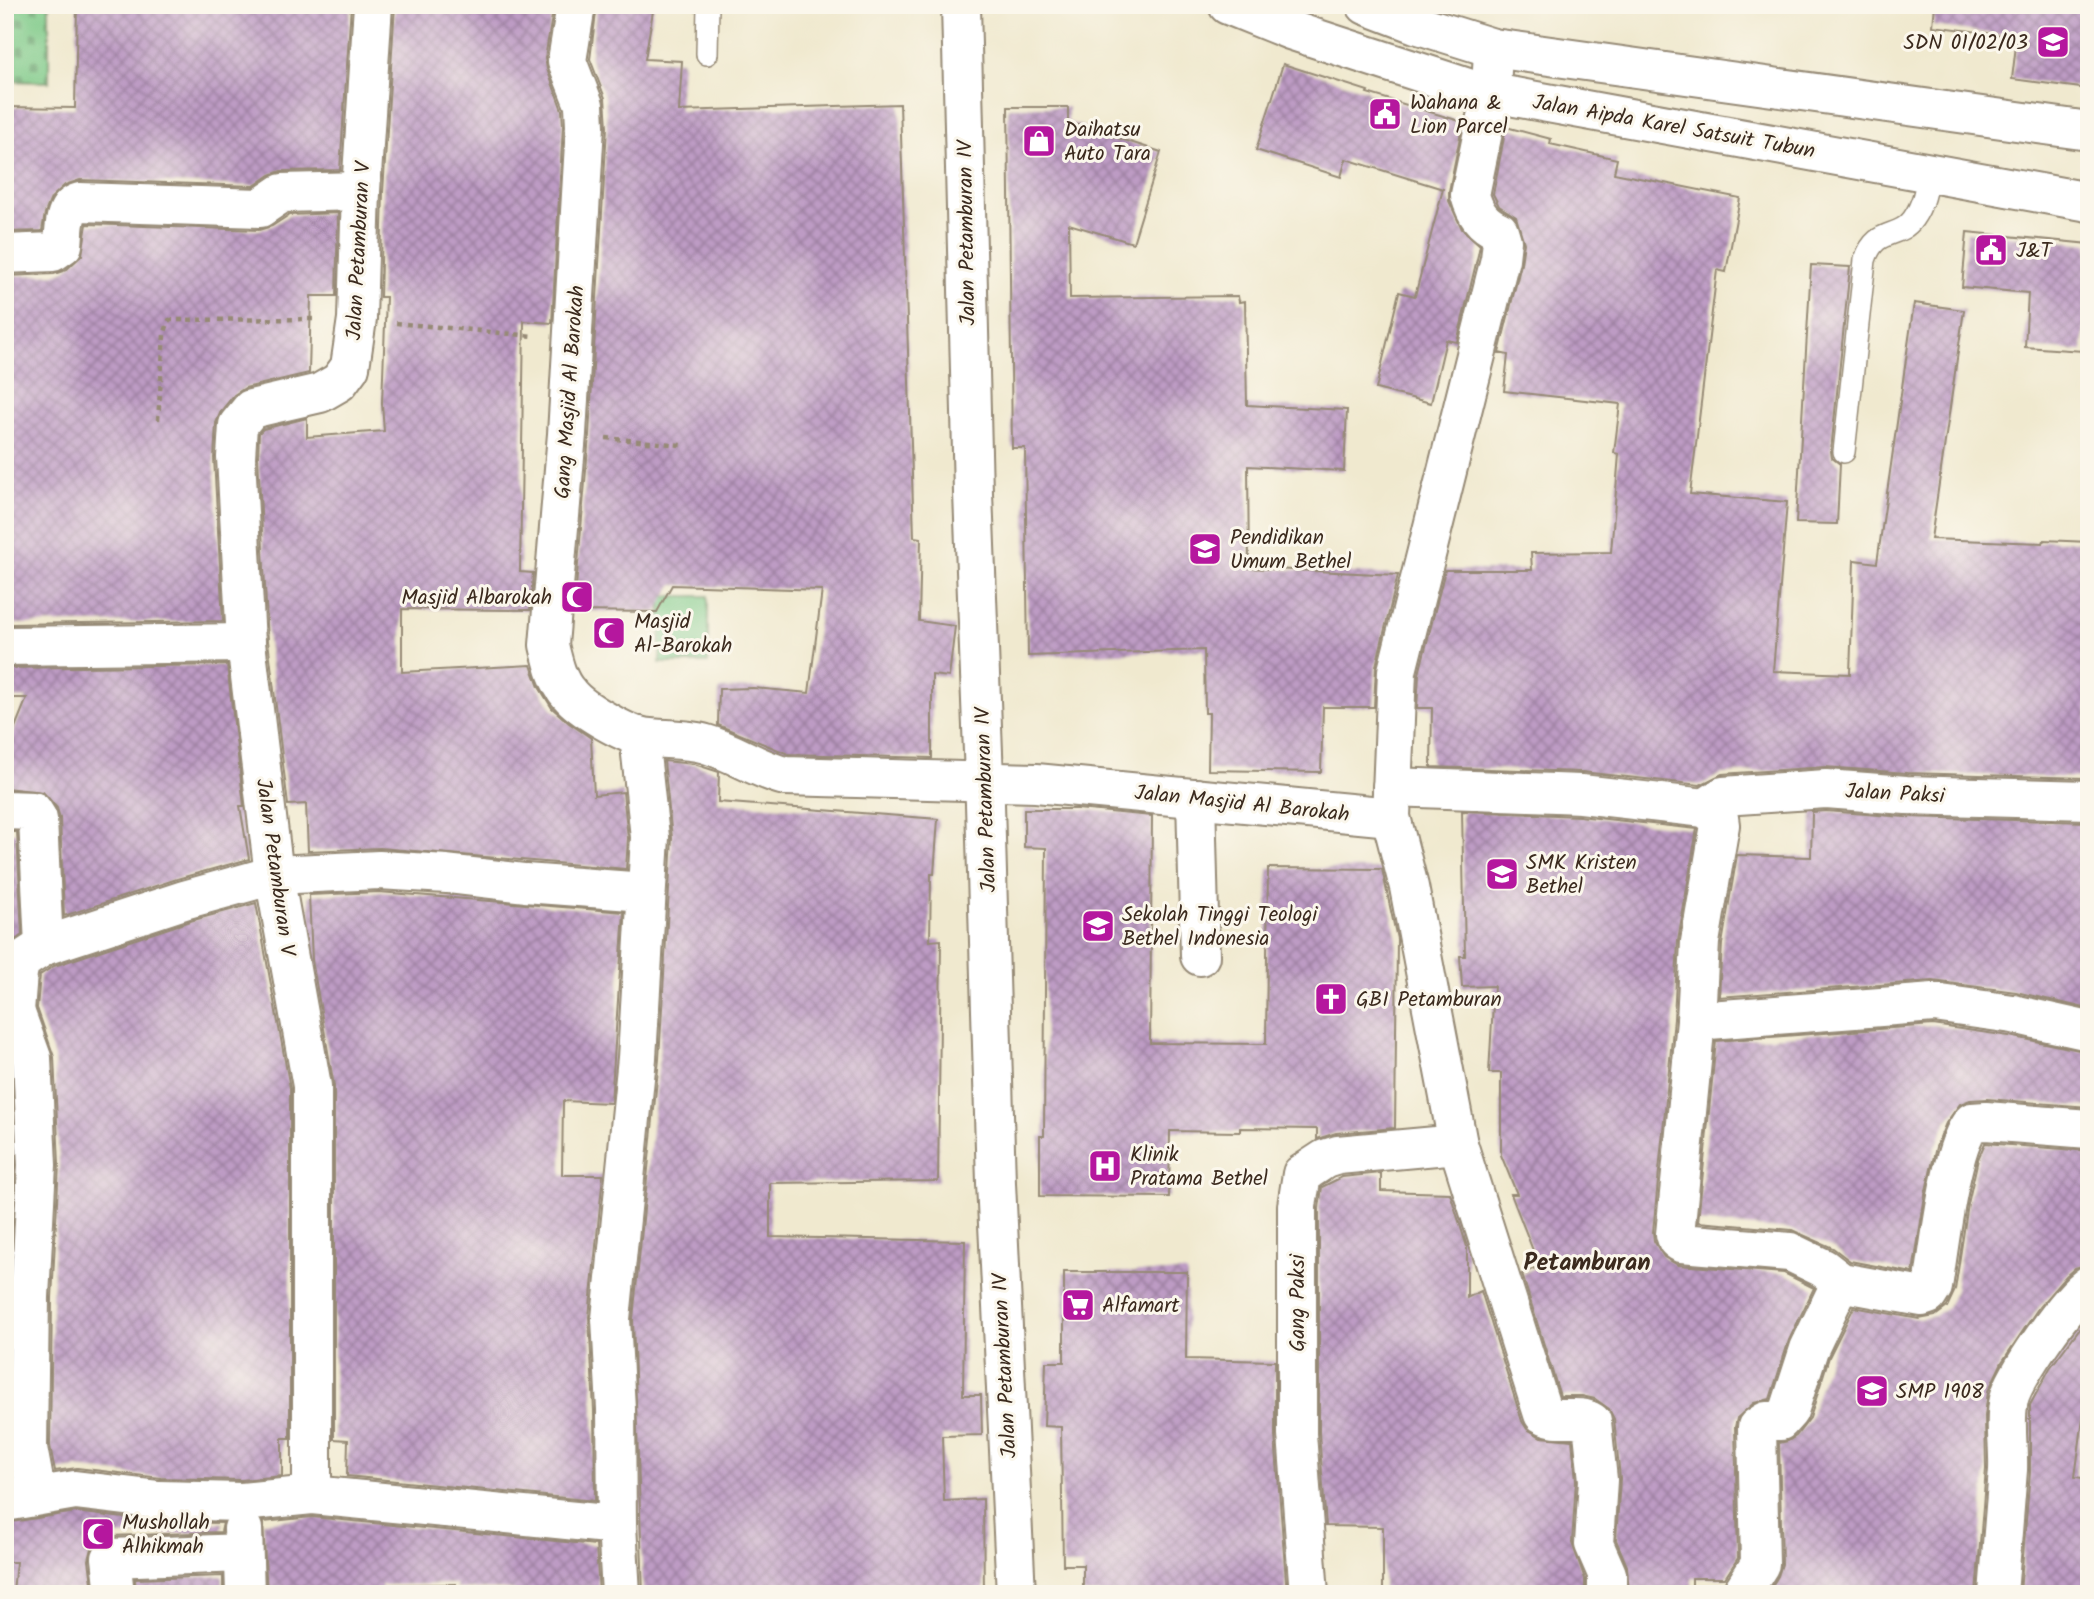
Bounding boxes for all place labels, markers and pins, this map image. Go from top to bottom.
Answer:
school or university icon: SDN 01/02/03 [2034,23,2072,61]
place label: SDN 01/02/03 [1904,27,2028,60]
place label: Wahana & Lion Parcel [1410,87,1508,144]
public building icon: Wahana & Lion Parcel [1366,95,1404,133]
place label: Daihatsu Auto Tara [1064,114,1151,171]
shop icon: Daihatsu Auto Tara [1020,122,1058,160]
public building icon: J&T [1972,231,2010,269]
place label: J&T [2016,235,2054,268]
place label: Pendidikan Umum Bethel [1230,522,1351,579]
school or university icon: Pendidikan Umum Bethel [1186,530,1224,568]
mosque icon: Masjid Albarokah [558,578,596,616]
place label: Masjid Albarokah [401,582,552,615]
place label: Masjid Al-Barokah [634,606,732,663]
mosque icon: Masjid Al-Barokah [590,614,628,652]
place label: SMK Kristen Bethel [1526,847,1637,904]
school or university icon: SMK Kristen Bethel [1483,855,1521,893]
place label: Sekolah Tinggi Teologi Bethel Indonesia [1122,899,1318,956]
school or university icon: Sekolah Tinggi Teologi Bethel Indonesia [1079,907,1117,945]
church icon: GBI Petamburan [1312,980,1350,1018]
place label: GBI Petamburan [1356,984,1502,1017]
place label: Klinik Pratama Bethel [1130,1139,1268,1196]
hospital icon: Klinik Pratama Bethel [1086,1147,1124,1185]
supermarket icon: Alfamart [1059,1286,1097,1324]
place label: Alfamart [1102,1290,1180,1323]
school or university icon: SMP 1908 [1853,1372,1891,1410]
place label: SMP 1908 [1896,1376,1984,1409]
place label: Mushollah Alhikmah [122,1507,210,1564]
mosque icon: Mushollah Alhikmah [79,1515,117,1553]

